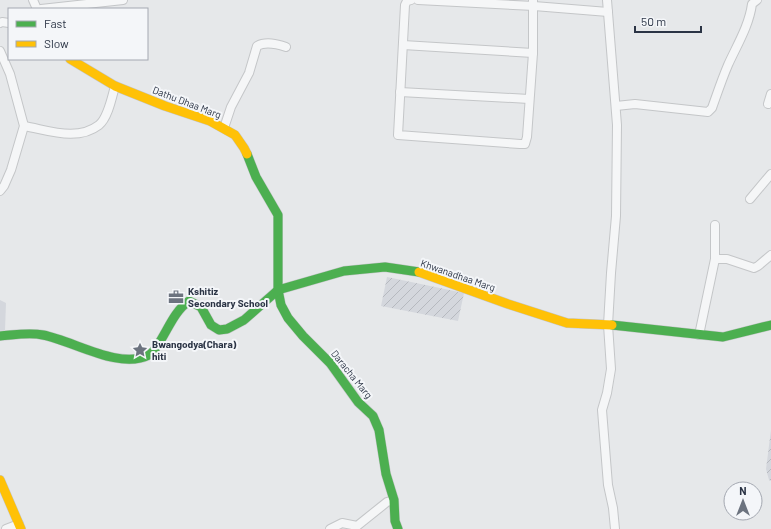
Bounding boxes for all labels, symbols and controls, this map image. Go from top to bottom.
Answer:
legend [8,8,148,60]
scale bar [635,8,701,34]
text: 50 m [641,14,666,28]
text: Fast [44,16,67,30]
text: Slow [44,36,69,50]
street label: Dathu Dhaa Marg [151,83,223,121]
street label: Khwanadhaa Marg [419,257,497,293]
place label: Kshitiz Secondary School [188,285,268,309]
office icon: Kshitiz Secondary School [167,288,185,306]
place label: Bwangodya(Chara) hiti [152,338,237,362]
place icon: Bwangodya(Chara) hiti [131,341,149,359]
street label: Daracha Marg [329,347,375,401]
north arrow [723,481,763,521]
text: N [739,484,747,497]

